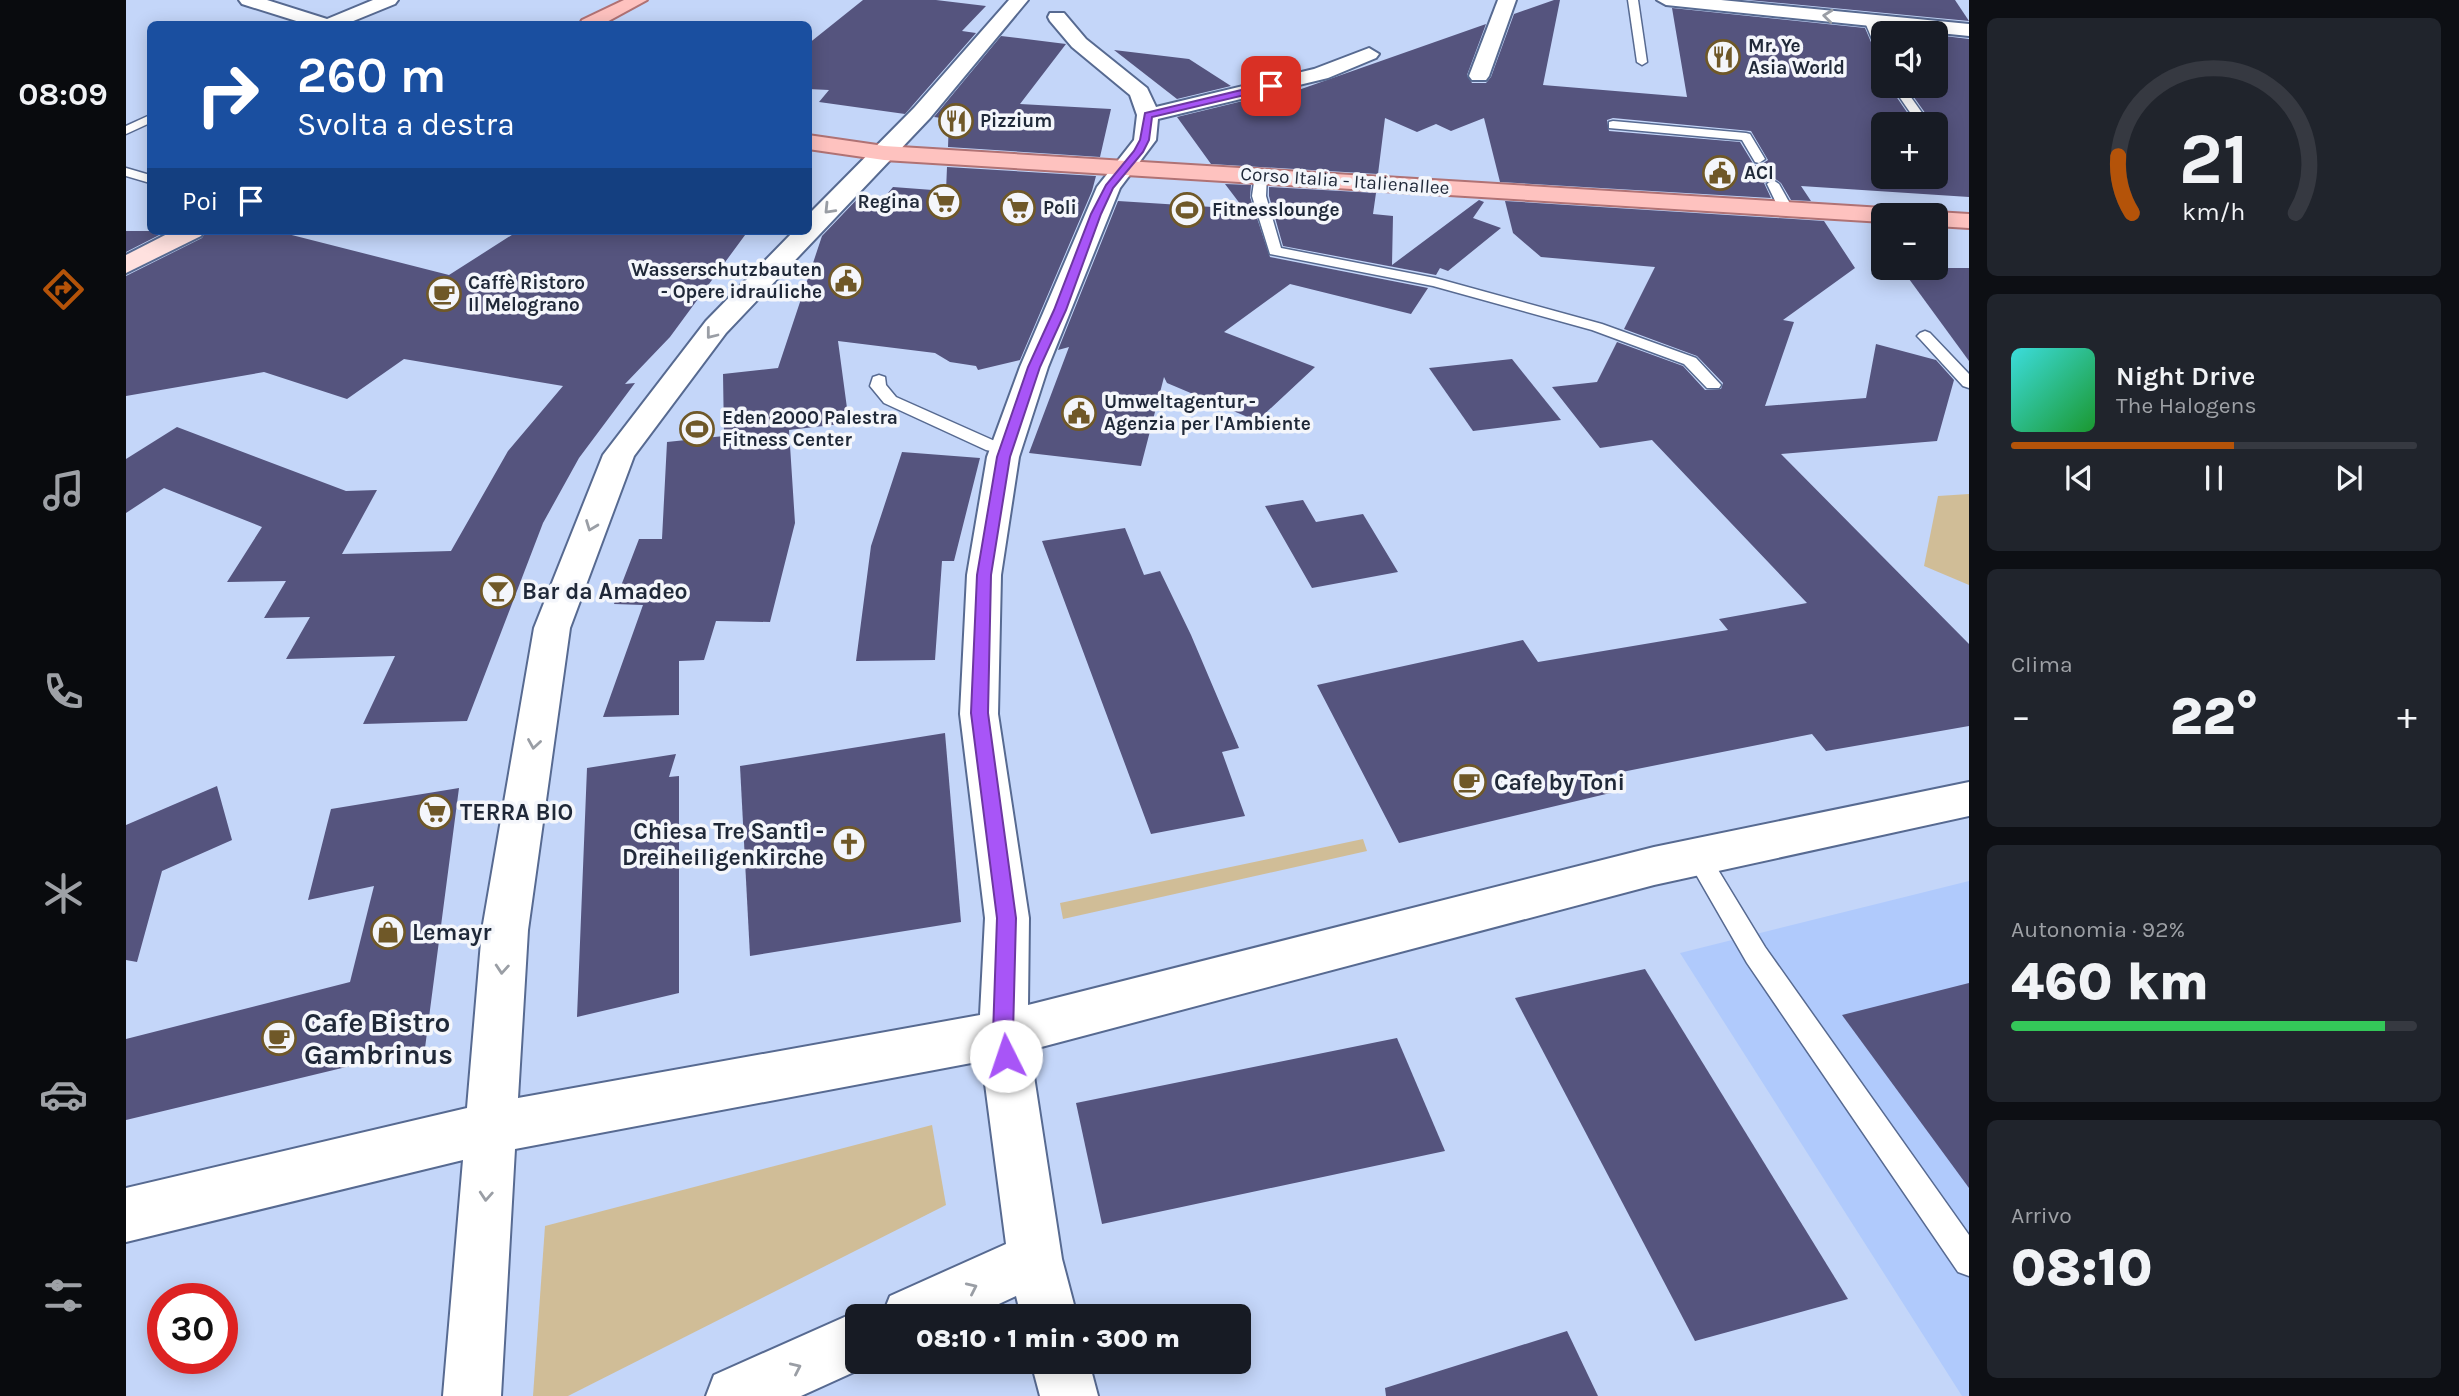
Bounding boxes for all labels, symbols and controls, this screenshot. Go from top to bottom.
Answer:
one-way arrow [1822,9,1833,24]
map controls [1871,21,1948,280]
button: sound [1871,21,1948,98]
place label: Mr. Ye Asia World [1748,35,1845,79]
restaurant icon: Mr. Ye Asia World [1704,38,1742,76]
text: 260 m [297,47,446,104]
icon: right [182,49,273,140]
pin [1241,56,1301,116]
icon: arrive [1252,67,1290,105]
text: 08:09 [18,76,108,113]
restaurant icon: Pizzium [937,102,975,140]
text: Svolta a destra [297,106,515,143]
place label: Pizzium [980,110,1052,132]
button: + [1871,112,1948,189]
text: 21 [2179,116,2249,201]
public building icon: ACI [1701,154,1739,192]
place label: ACI [1744,162,1774,184]
street label: Corso Italia - Italienallee [1240,163,1450,199]
icon: arrive [232,182,270,220]
supermarket icon: Regina [925,183,963,221]
text: Poi [182,186,218,217]
supermarket icon: Poli [999,189,1037,227]
place label: Regina [857,191,920,213]
sports icon: Fitnesslounge [1168,191,1206,229]
place label: Poli [1043,197,1077,219]
text: km/h [2182,197,2246,226]
place label: Fitnesslounge [1212,199,1339,221]
one-way arrow [824,201,837,214]
button: − [1871,203,1948,280]
place label: Wasserschutzbauten - Opere idrauliche [631,259,822,303]
public building icon: Wasserschutzbauten - Opere idrauliche [827,262,865,300]
icon: directions [39,265,88,314]
place label: Caffè Ristoro Il Melograno [468,272,585,316]
cafe icon: Caffè Ristoro Il Melograno [425,275,463,313]
one-way arrow [706,327,719,339]
text: Night Drive [2116,361,2255,392]
place label: Umweltagentur - Agenzia per l'Ambiente [1104,391,1311,435]
text: The Halogens [2116,392,2256,419]
public building icon: Umweltagentur - Agenzia per l'Ambiente [1060,394,1098,432]
place label: Eden 2000 Palestra Fitness Center [722,407,898,451]
sports icon: Eden 2000 Palestra Fitness Center [678,410,716,448]
icon: previous [2060,459,2098,497]
icon: pause [2195,459,2233,497]
icon: next [2330,459,2368,497]
icon: music [39,466,88,515]
one-way arrow [586,519,600,531]
bar icon: Bar da Amadeo [479,572,517,610]
place label: Bar da Amadeo [522,578,688,605]
text: Clima [2011,651,2073,678]
icon: phone [39,667,88,716]
text: 22° [2170,686,2258,747]
text: − [2011,694,2031,739]
text: + [2397,694,2417,739]
one-way arrow [527,738,542,750]
cafe icon: Cafe by Toni [1450,763,1488,801]
place label: Cafe by Toni [1494,769,1625,796]
supermarket icon: TERRA BIO [416,793,454,831]
place label: TERRA BIO [460,799,573,826]
place label: Chiesa Tre Santi - Dreiheiligenkirche [622,818,824,871]
church icon: Chiesa Tre Santi - Dreiheiligenkirche [830,825,868,863]
icon: climate [39,869,88,918]
shop icon: Lemayr [369,913,407,951]
text: Autonomia · 92% [2011,916,2185,943]
place label: Lemayr [412,919,491,946]
text: 460 km [2011,951,2209,1012]
one-way arrow [495,964,510,975]
place label: Cafe Bistro Gambrinus [304,1006,453,1071]
cafe icon: Cafe Bistro Gambrinus [260,1019,298,1057]
position arrow [969,1019,1043,1093]
icon: car [39,1070,88,1119]
one-way arrow [479,1191,494,1202]
text: Arrivo [2011,1202,2072,1229]
text: 08:10 [2011,1237,2153,1298]
icon: filters [39,1271,88,1320]
one-way arrow [965,1282,977,1296]
speed limit sign: 30 [147,1283,238,1374]
text: 08:10 · 1 min · 300 m [916,1323,1180,1354]
one-way arrow [789,1362,801,1376]

